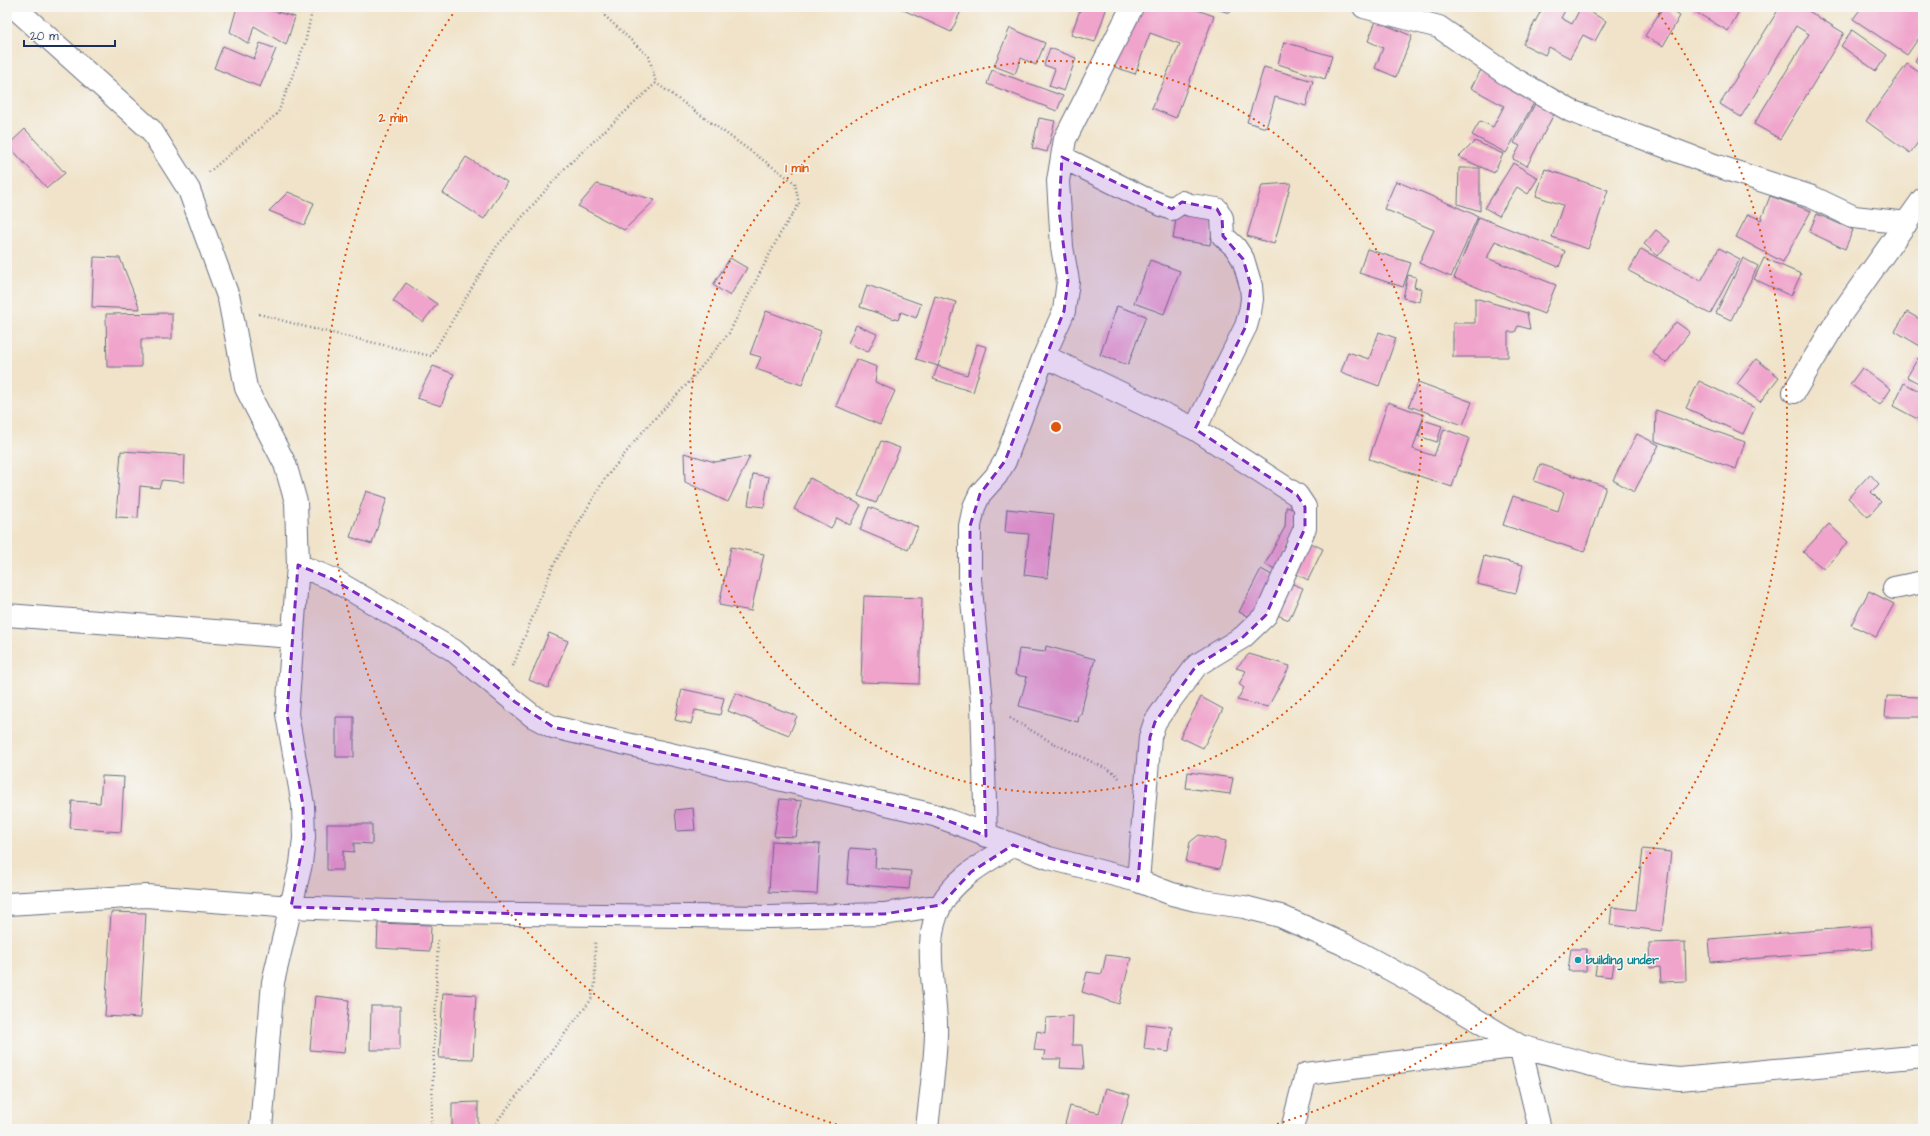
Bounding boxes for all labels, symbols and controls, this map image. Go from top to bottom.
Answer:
scale bar [24,22,115,48]
text: 20 m [30,28,59,45]
text: 2 min [378,110,407,127]
text: 1 min [785,160,809,177]
centre of rings [1049,420,1063,434]
place label: building under [1586,952,1659,971]
marker: building under [1573,955,1583,965]

